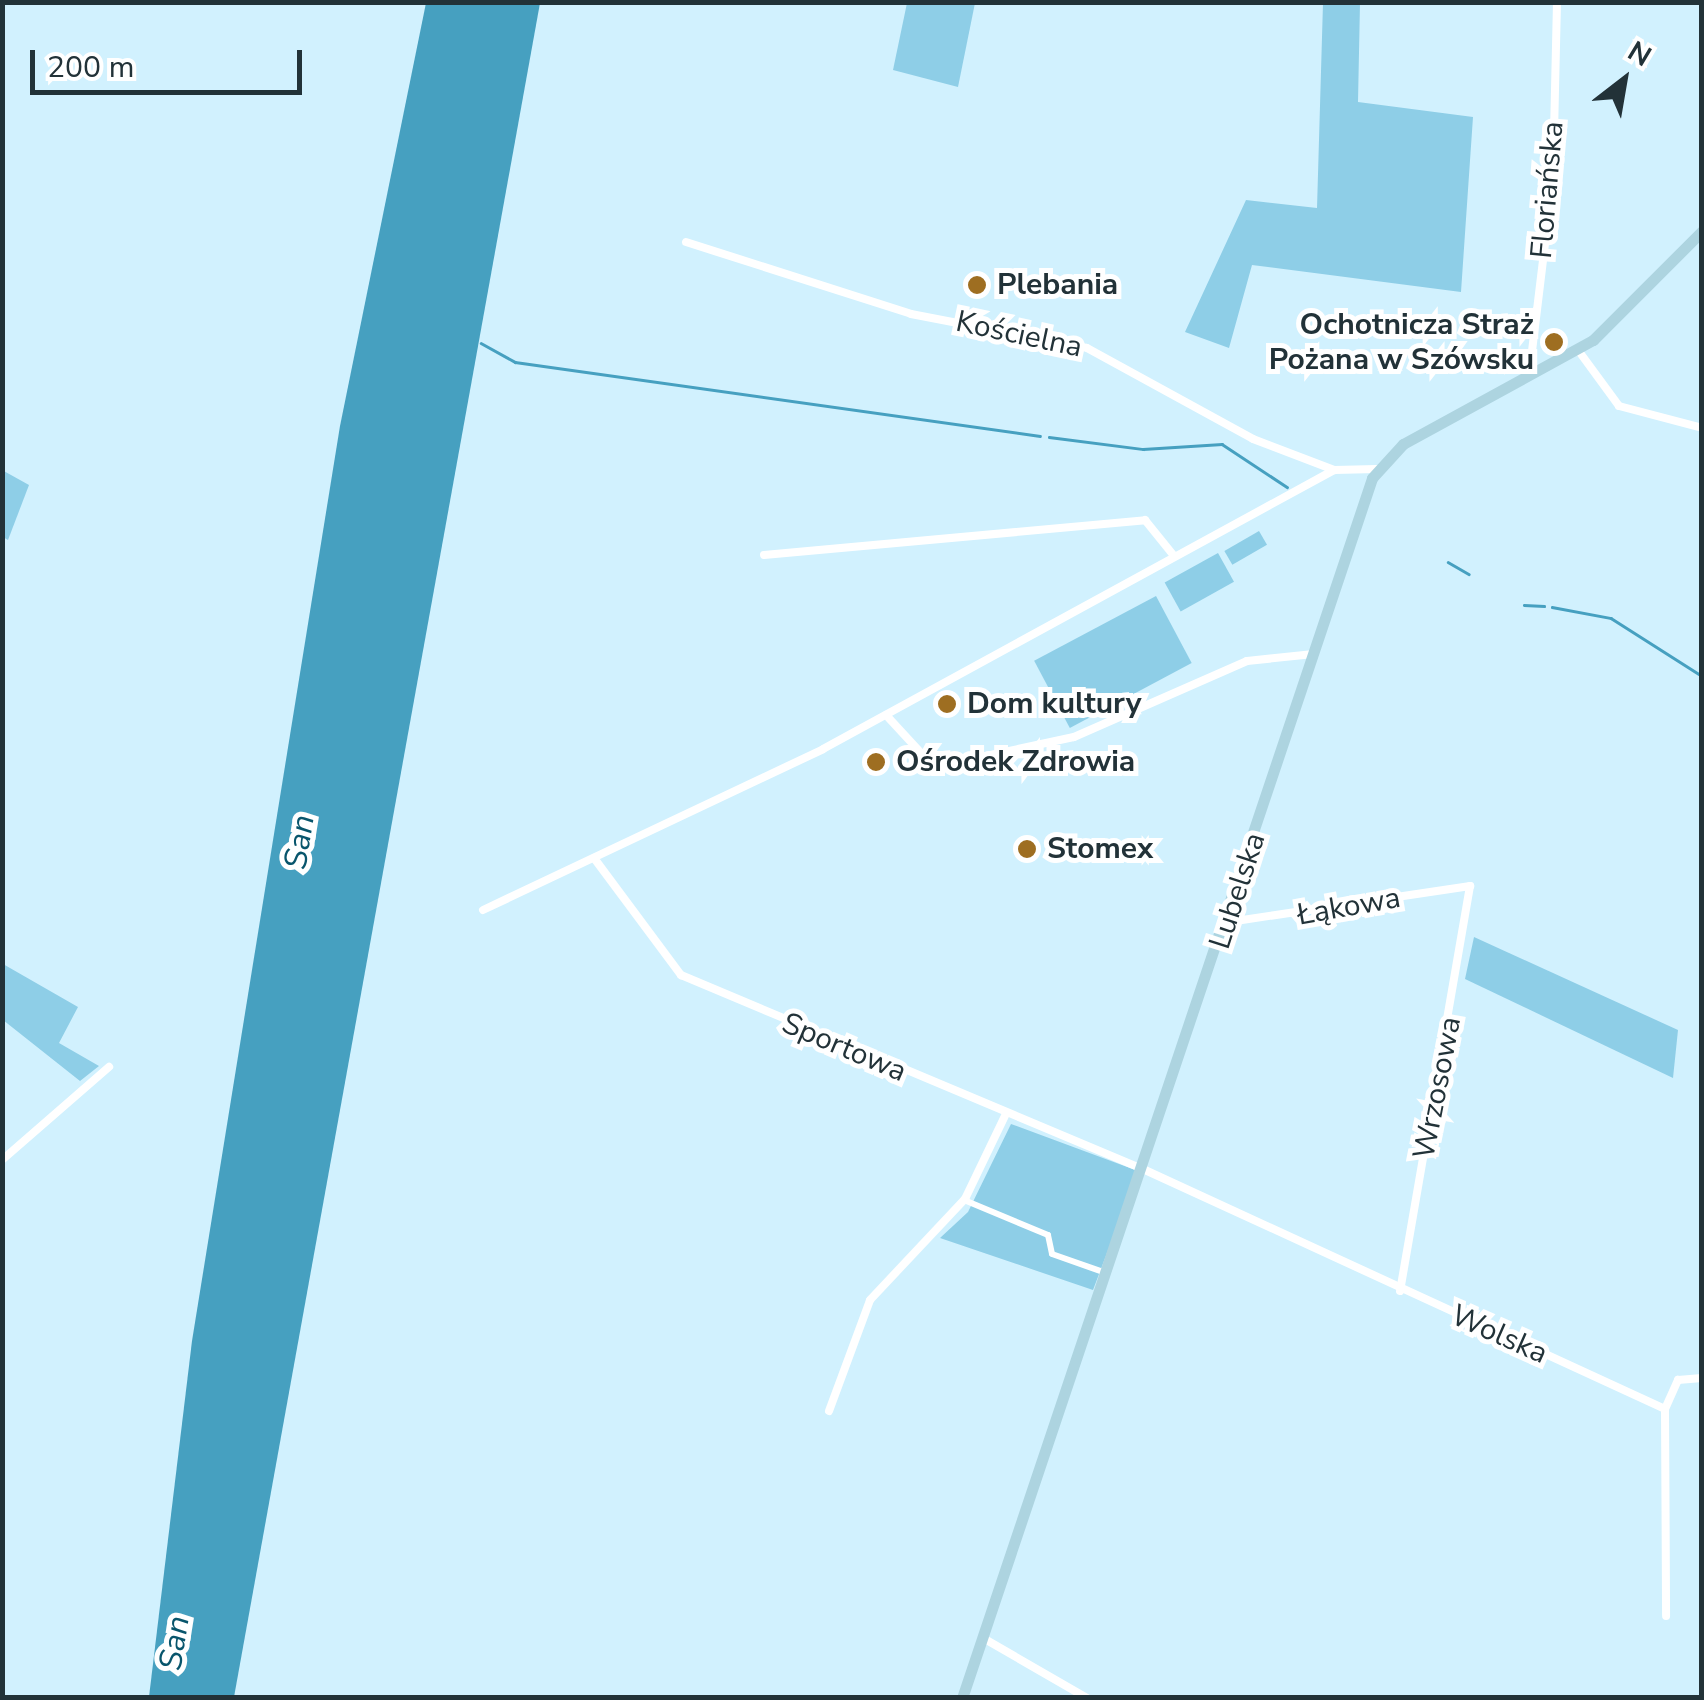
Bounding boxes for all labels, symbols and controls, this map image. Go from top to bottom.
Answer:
scale bar [35,30,308,92]
north arrow [1574,30,1674,130]
text: N [1621,33,1658,76]
text: 200 m [47,47,134,88]
street label: Floriańska [1524,120,1572,260]
place label: Plebania [997,267,1118,303]
marker: Plebania [966,274,988,296]
street label: Kościelna [953,304,1085,366]
place label: Ochotnicza Straż Pożana w Szówsku [1269,307,1534,378]
marker: Ochotnicza Straż Pożana w Szówsku [1543,331,1565,353]
place label: Dom kultury [967,686,1142,722]
marker: Dom kultury [936,693,958,715]
place label: Ośrodek Zdrowia [896,744,1135,780]
marker: Ośrodek Zdrowia [865,751,887,773]
water label: San [277,812,323,872]
street label: Lubelska [1202,828,1274,954]
place label: Stomex [1047,831,1153,867]
marker: Stomex [1016,838,1038,860]
street label: Łąkowa [1295,880,1403,934]
street label: Sportowa [776,1006,912,1090]
street label: Wrzosowa [1407,1014,1469,1162]
street label: Wolska [1445,1298,1553,1372]
water label: San [152,1613,198,1673]

